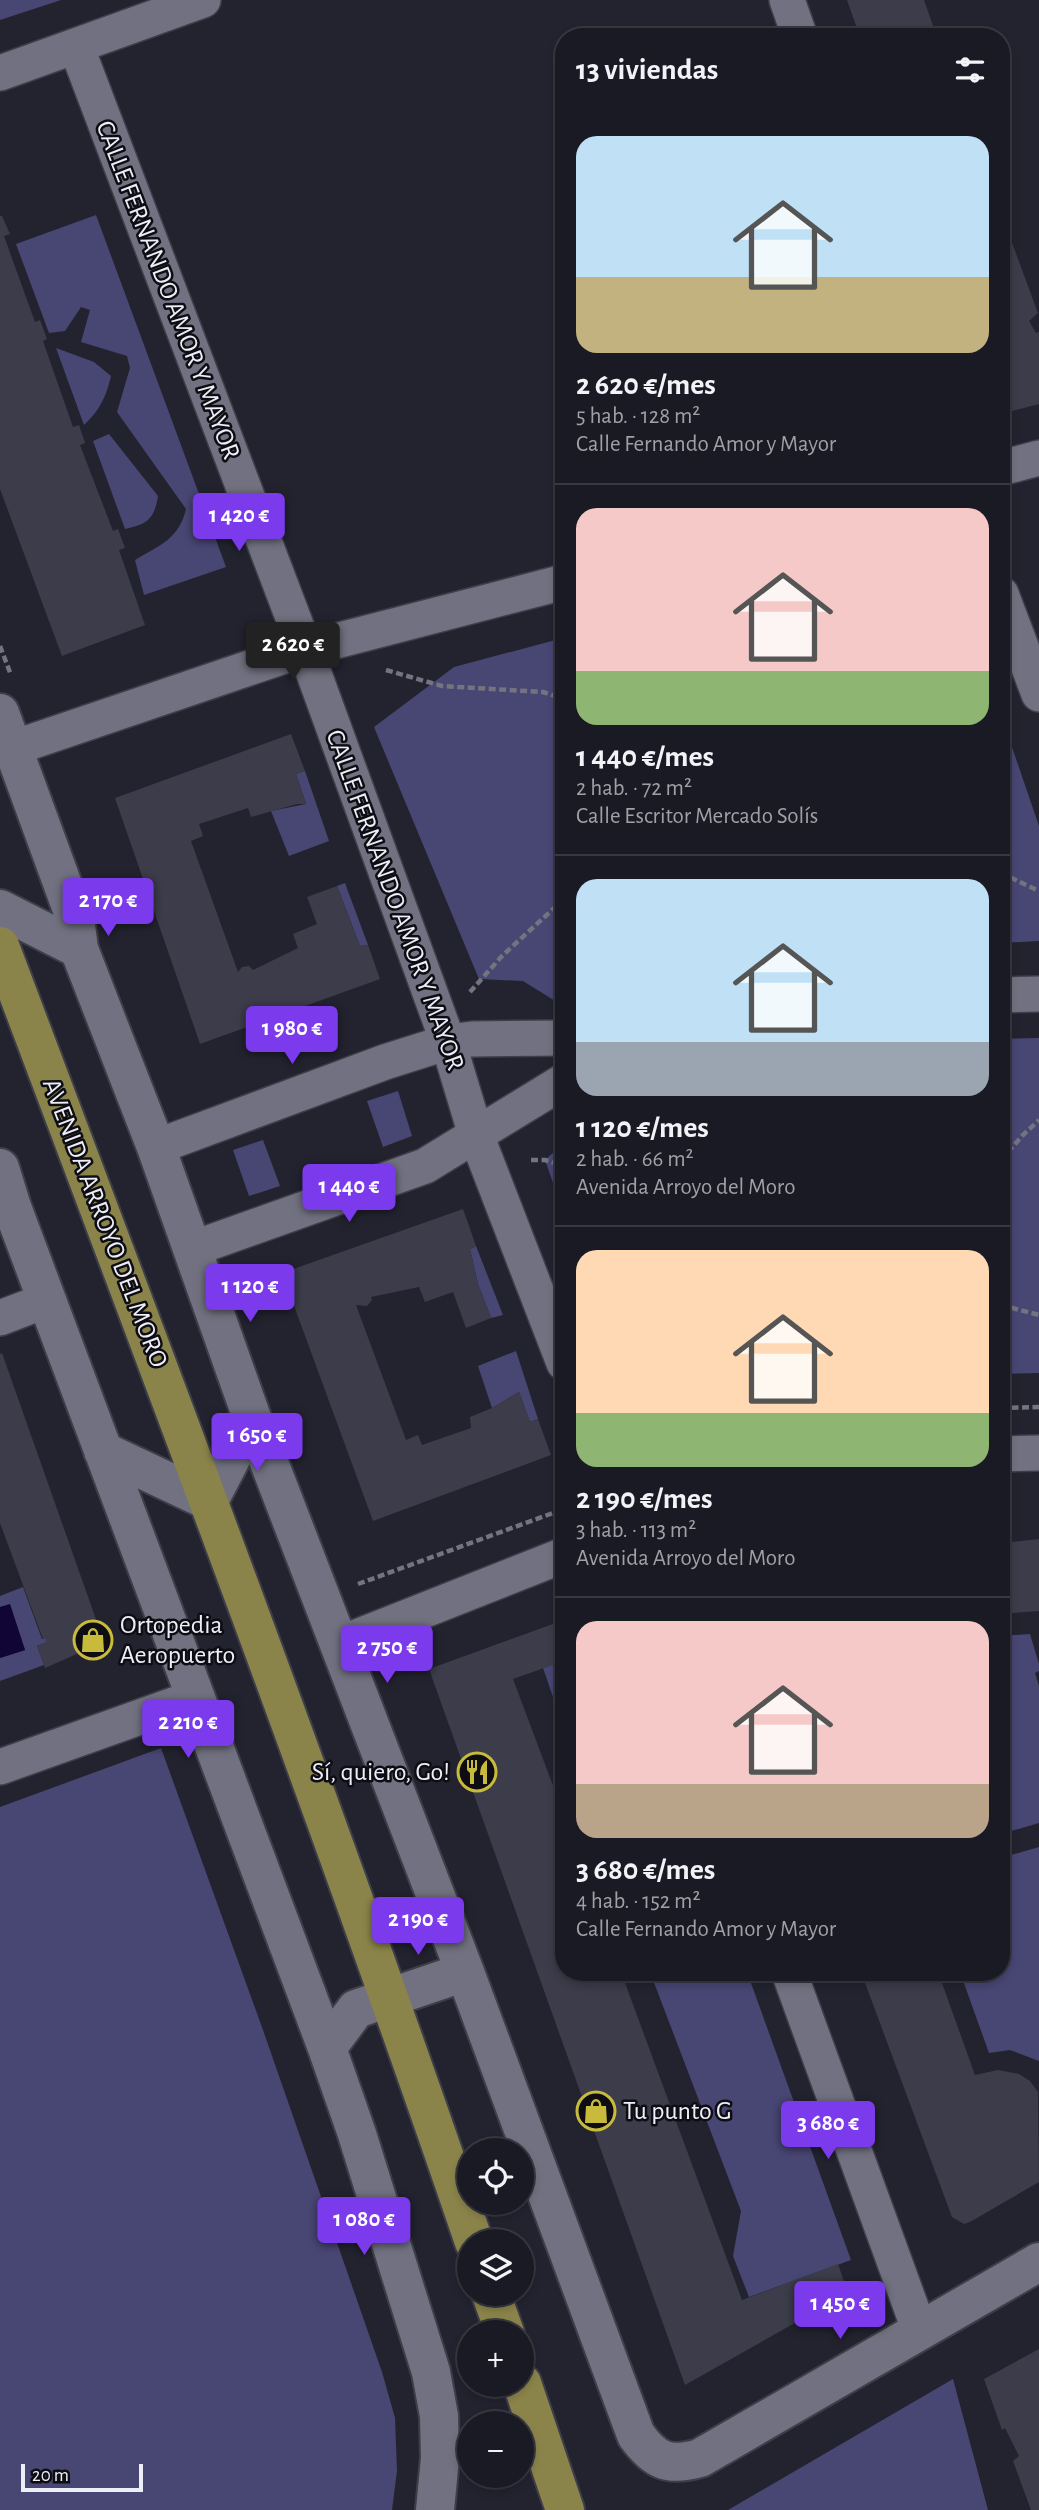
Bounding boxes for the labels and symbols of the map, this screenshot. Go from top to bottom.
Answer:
street label: CALLE FERNANDO AMOR Y MAYOR [91,117,245,463]
pin: 1 420 € [174,494,304,553]
pin: 2 620 € [228,622,358,682]
street label: CALLE FERNANDO AMOR Y MAYOR [321,726,469,1074]
pin: 2 170 € [43,878,173,938]
pin: 1 980 € [227,1006,357,1066]
street label: AVENIDA ARROYO DEL MORO [38,1075,172,1371]
pin: 1 440 € [284,1164,414,1224]
pin: 1 120 € [185,1264,315,1324]
pin: 1 650 € [192,1414,322,1473]
place label: Ortopedia Aeropuerto [120,1612,235,1668]
shop icon: Ortopedia Aeropuerto [72,1619,114,1661]
pin: 2 750 € [322,1626,452,1685]
pin: 2 210 € [123,1700,253,1760]
restaurant icon: Sí, quiero, Go! [456,1751,498,1793]
place label: Sí, quiero, Go! [312,1759,450,1785]
pin: 2 190 € [353,1898,483,1957]
shop icon: Tu punto G [575,2090,617,2132]
place label: Tu punto G [623,2098,732,2124]
pin: 3 680 € [763,2102,893,2161]
pin: 1 080 € [299,2198,429,2257]
pin: 1 450 € [775,2282,905,2341]
scale bar [21,2461,144,2493]

